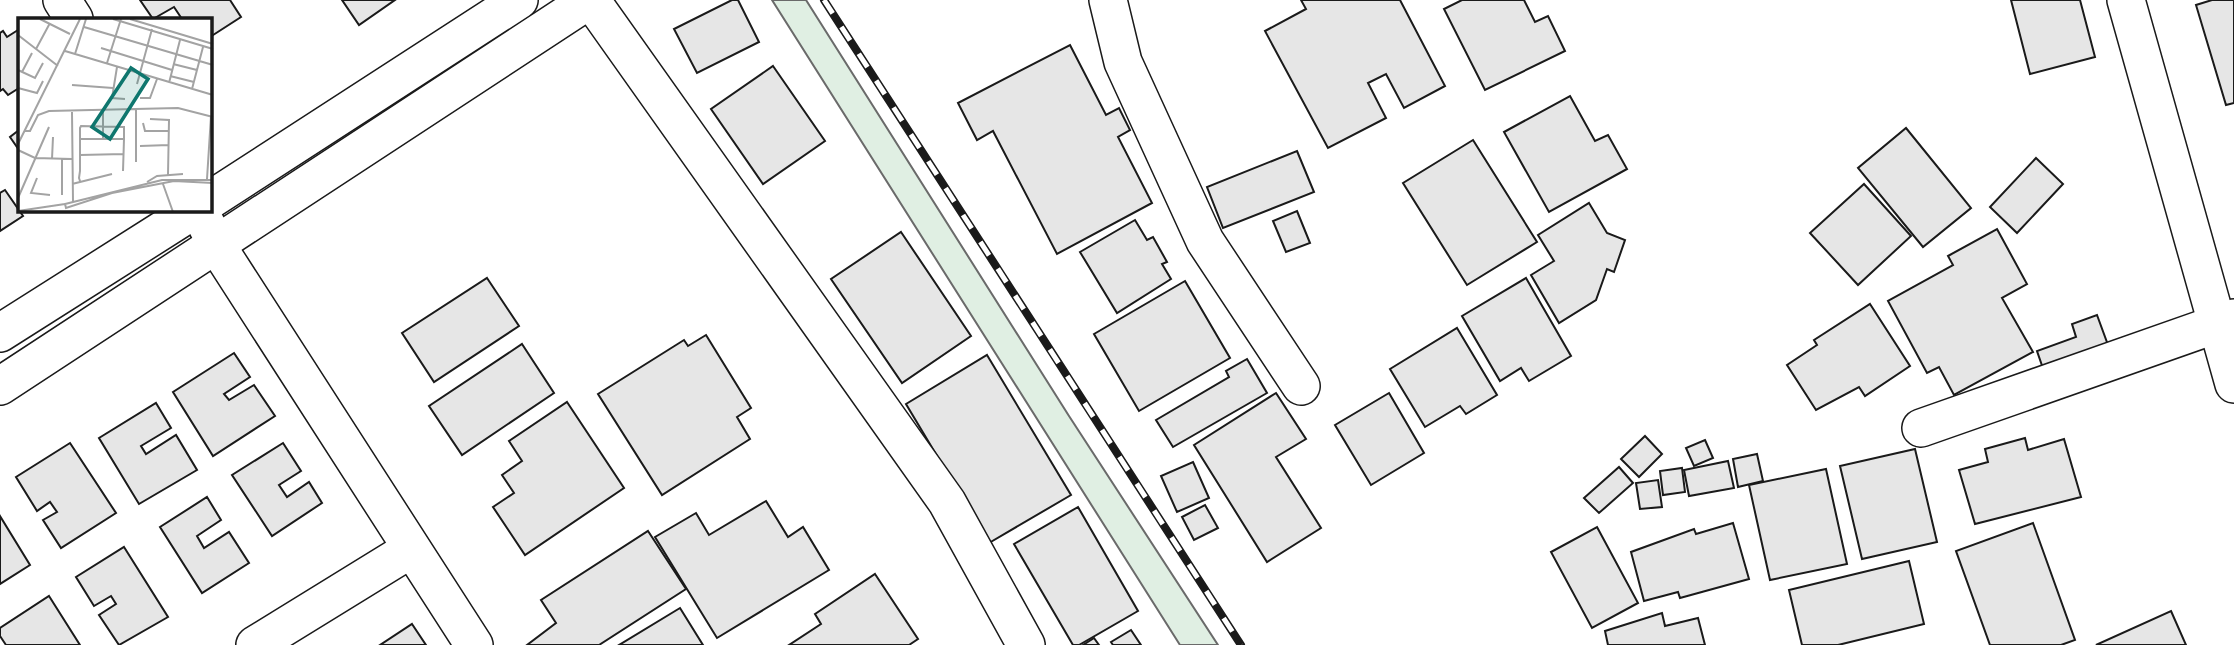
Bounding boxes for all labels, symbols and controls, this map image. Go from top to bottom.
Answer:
inset map [18,18,212,212]

